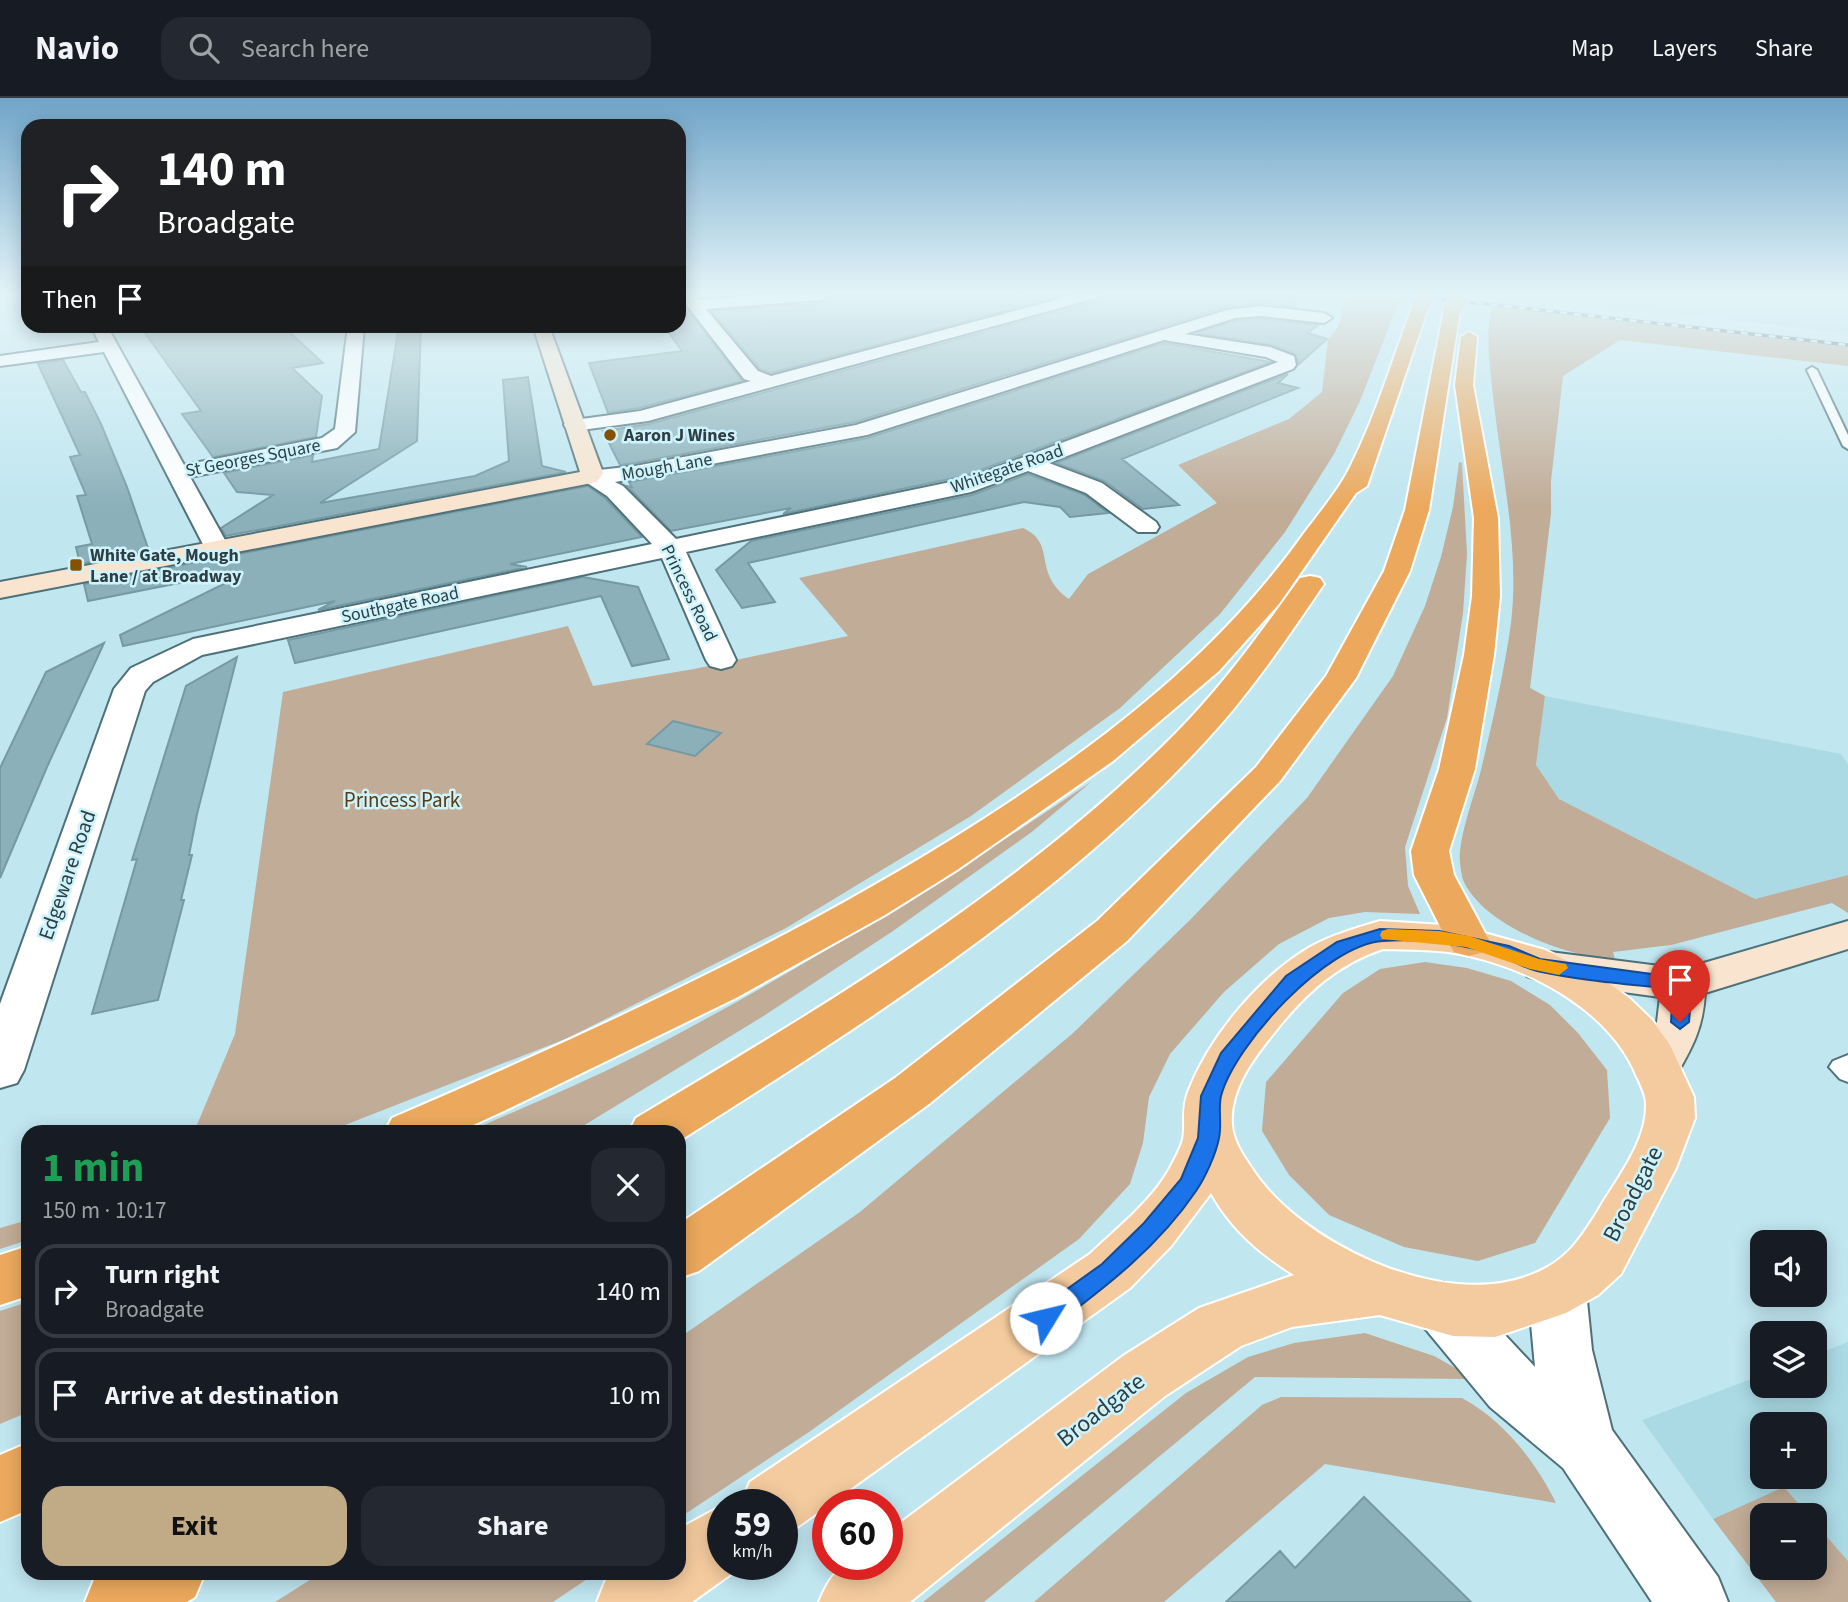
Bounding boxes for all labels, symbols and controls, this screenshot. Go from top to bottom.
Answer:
search box [161,17,651,80]
text: Navio [35,25,119,72]
icon: search [185,29,223,67]
text: Search here [241,30,369,67]
text: Map [1571,31,1614,66]
text: Layers [1652,31,1717,66]
text: Share [1755,31,1813,66]
text: 140 m [157,135,286,205]
icon: right [42,147,133,238]
text: Broadgate [157,200,295,246]
icon: arrive [111,280,149,318]
text: Then [42,281,97,318]
place label: Aaron J Wines [623,423,735,448]
marker: Aaron J Wines [602,427,618,443]
street label: St Georges Square [183,433,323,483]
street label: Whitegate Road [947,438,1067,500]
street label: Mough Lane [620,447,714,487]
street label: Princess Road [655,540,723,646]
place label: White Gate, Mough Lane / at Broadway [90,543,242,589]
marker: White Gate, Mough Lane / at Broadway [68,557,84,573]
street label: Southgate Road [339,580,461,630]
park label: Princess Park [344,785,461,815]
street label: Edgeware Road [31,806,103,944]
pin [1650,950,1710,1022]
icon: arrive [1661,961,1699,999]
text: 1 min [42,1138,144,1198]
street label: Broadgate [1594,1140,1672,1248]
button: close [591,1148,665,1222]
text: 150 m · 10:17 [42,1194,166,1227]
map controls [1750,1230,1827,1580]
button: sound [1750,1230,1827,1307]
text: Turn right [105,1256,220,1293]
icon: right [46,1272,84,1310]
text: 140 m [595,1273,661,1310]
position arrow [1009,1281,1083,1355]
text: Broadgate [105,1293,204,1326]
button: layers [1750,1321,1827,1398]
street label: Broadgate [1049,1364,1153,1456]
icon: arrive [46,1376,84,1414]
text: Arrive at destination [105,1377,339,1414]
text: 10 m [608,1377,661,1414]
button: + [1750,1412,1827,1489]
button: Exit [42,1486,347,1566]
button: Share [361,1486,665,1566]
speed limit sign: 60 [812,1489,903,1580]
text: 59 [734,1500,771,1550]
button: − [1750,1503,1827,1580]
text: km/h [733,1539,772,1564]

